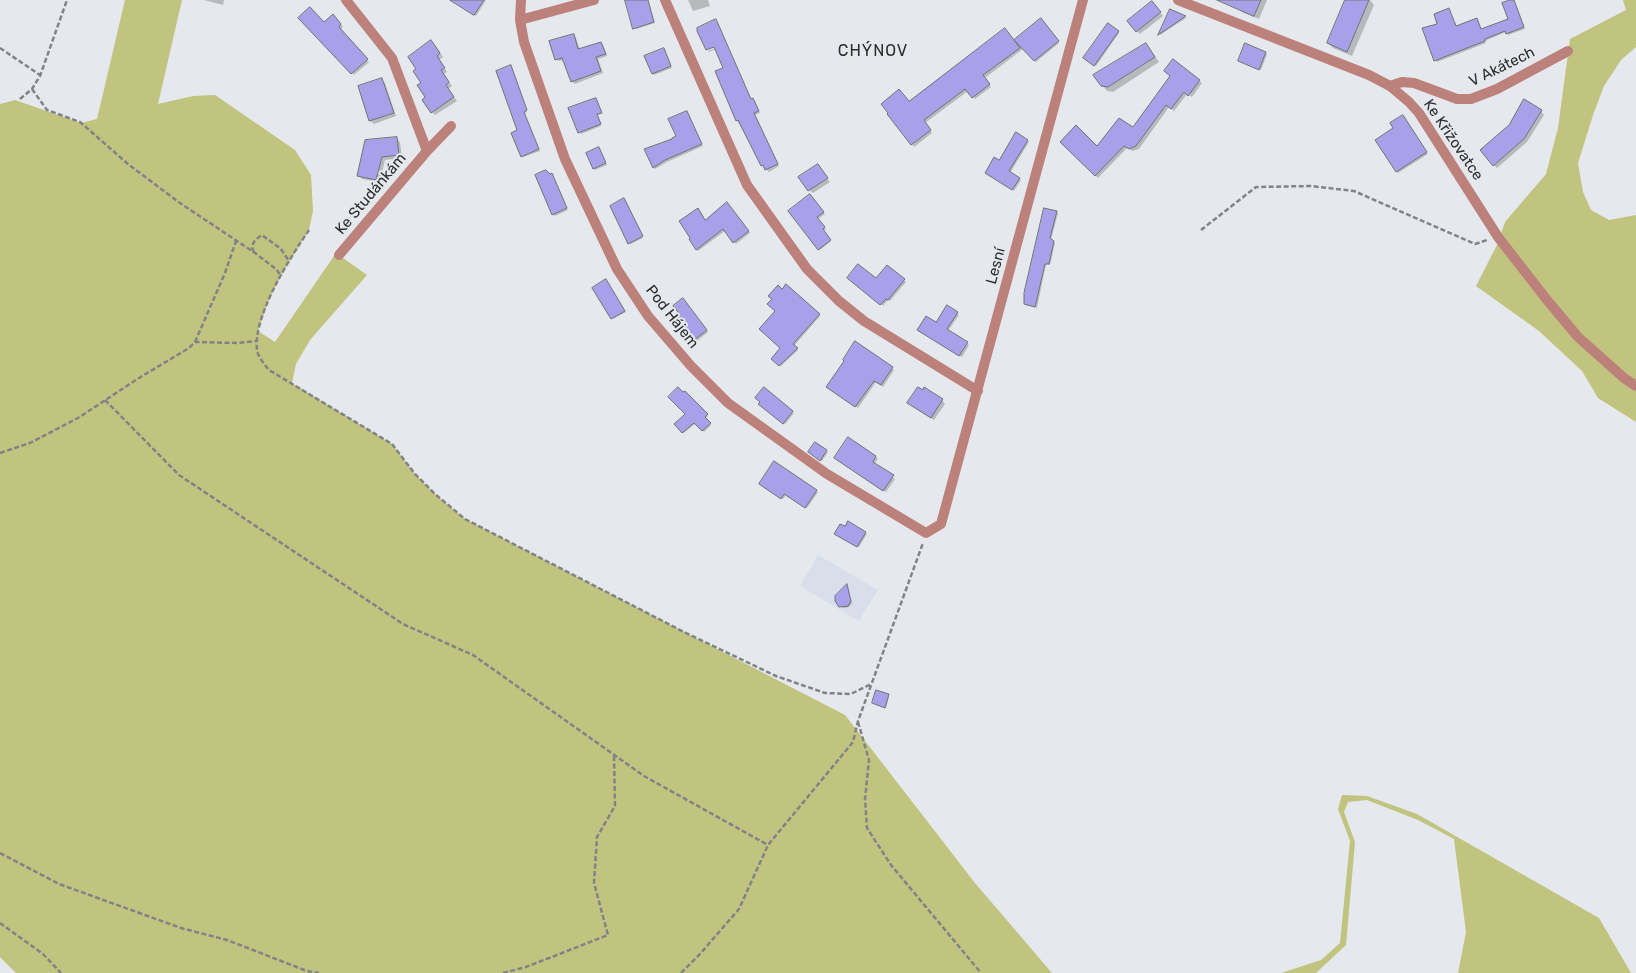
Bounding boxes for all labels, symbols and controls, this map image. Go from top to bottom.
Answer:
district label: CHÝNOV [837,41,909,61]
street label: V Akátech [1466,43,1538,91]
street label: Ke Křižovatce [1419,96,1487,184]
street label: Ke Studánkám [332,150,410,238]
street label: Lesní [983,246,1009,286]
street label: Pod Hájem [642,282,702,352]

